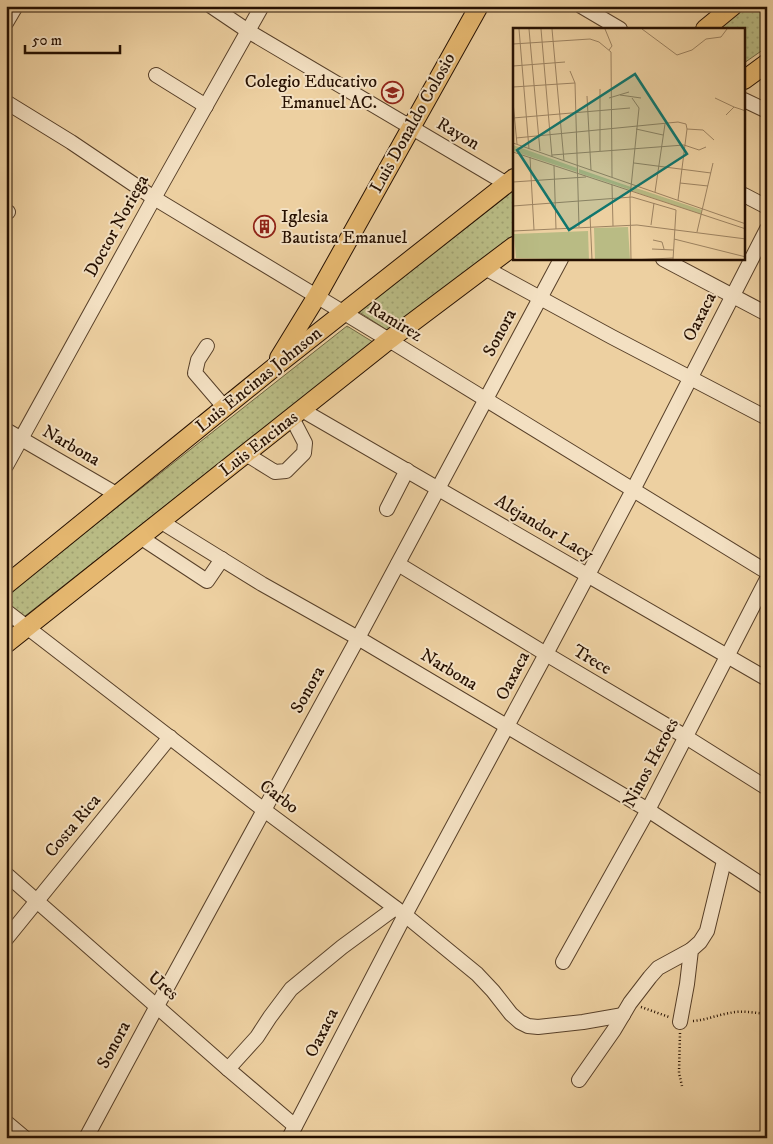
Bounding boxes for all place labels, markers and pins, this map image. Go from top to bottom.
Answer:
place label: Colegio Educativo Emanuel AC. [245,71,377,114]
school or university icon: Colegio Educativo Emanuel AC. [381,80,405,104]
place label: Iglesia Bautista Emanuel [281,206,408,249]
building icon: Iglesia Bautista Emanuel [253,215,277,239]

